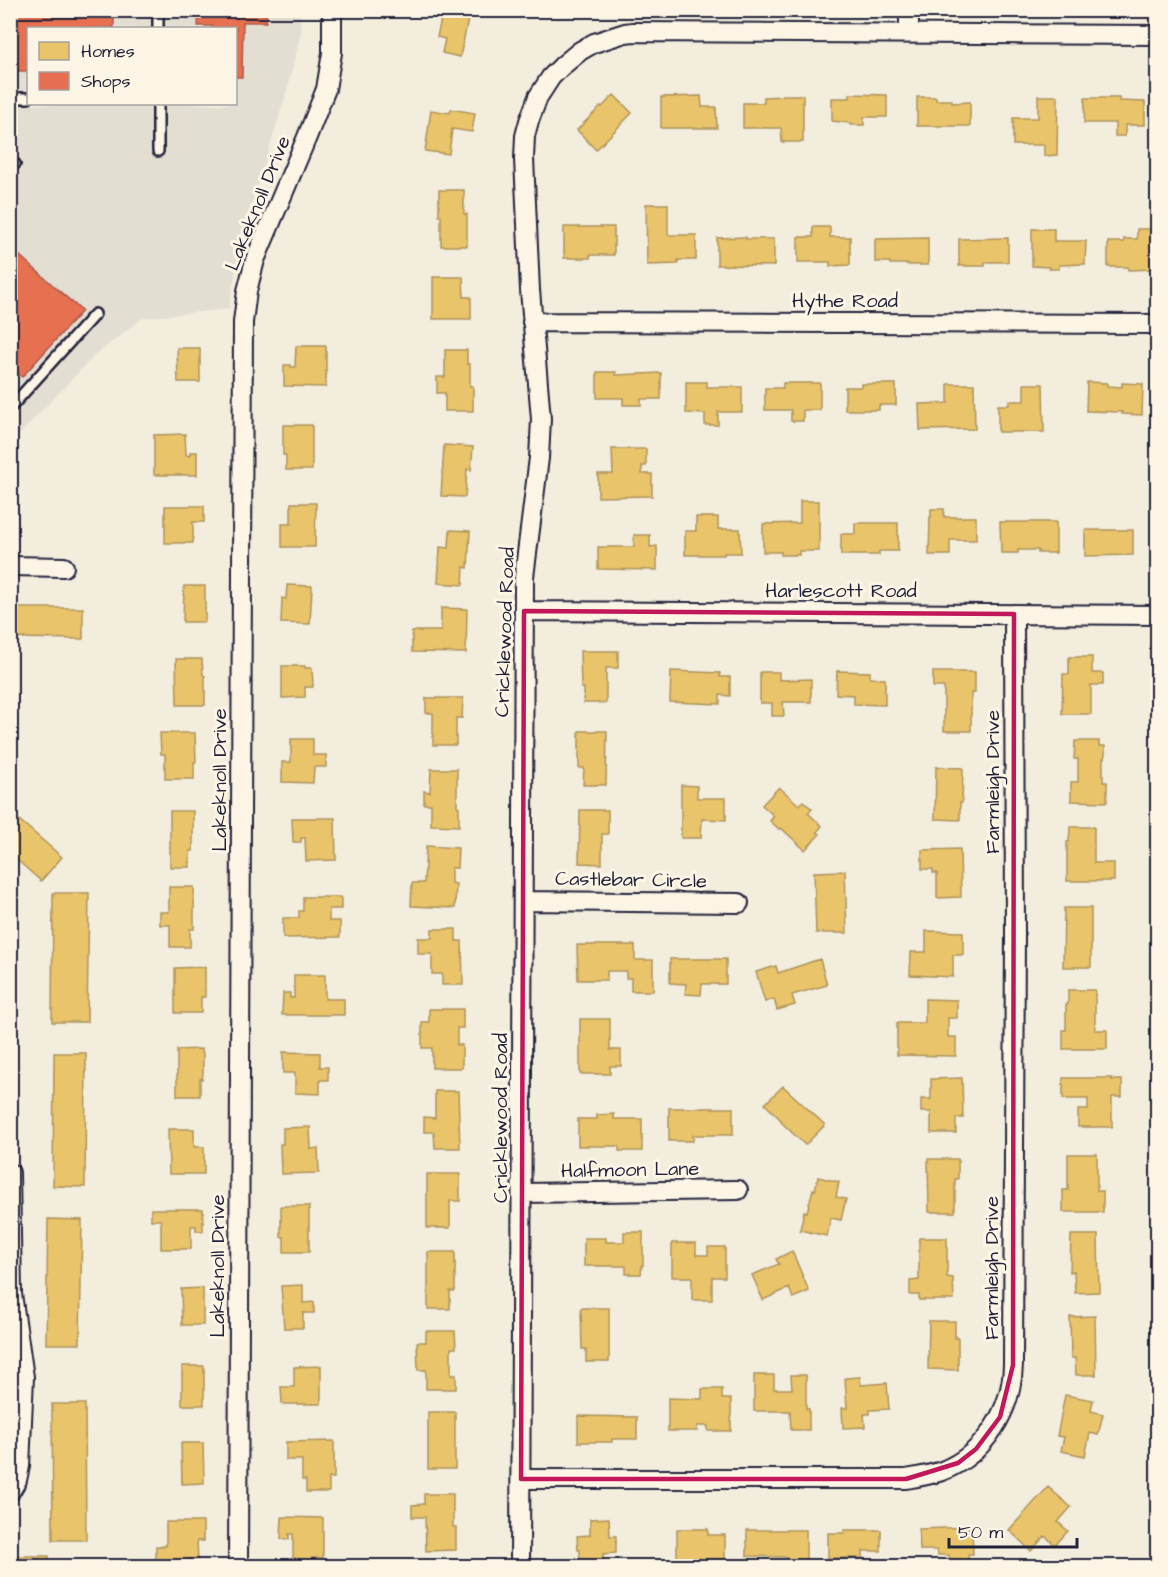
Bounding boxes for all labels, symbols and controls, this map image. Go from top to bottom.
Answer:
legend [27,27,237,105]
text: Homes [81,39,135,64]
text: Shops [81,69,131,94]
street label: Lakeknoll Drive [218,132,298,275]
street label: Hythe Road [792,287,898,316]
street label: Cricklewood Road [488,547,522,717]
street label: Harlescott Road [765,577,917,605]
street label: Lakeknoll Drive [206,708,234,852]
street label: Farmleigh Drive [979,710,1008,854]
street label: Castlebar Circle [555,865,707,895]
street label: Cricklewood Road [487,1033,515,1203]
street label: Halfmoon Lane [561,1155,700,1185]
street label: Lakeknoll Drive [204,1194,232,1338]
street label: Farmleigh Drive [978,1196,1007,1340]
scale bar [949,1511,1076,1549]
text: 50 m [958,1520,1003,1545]

